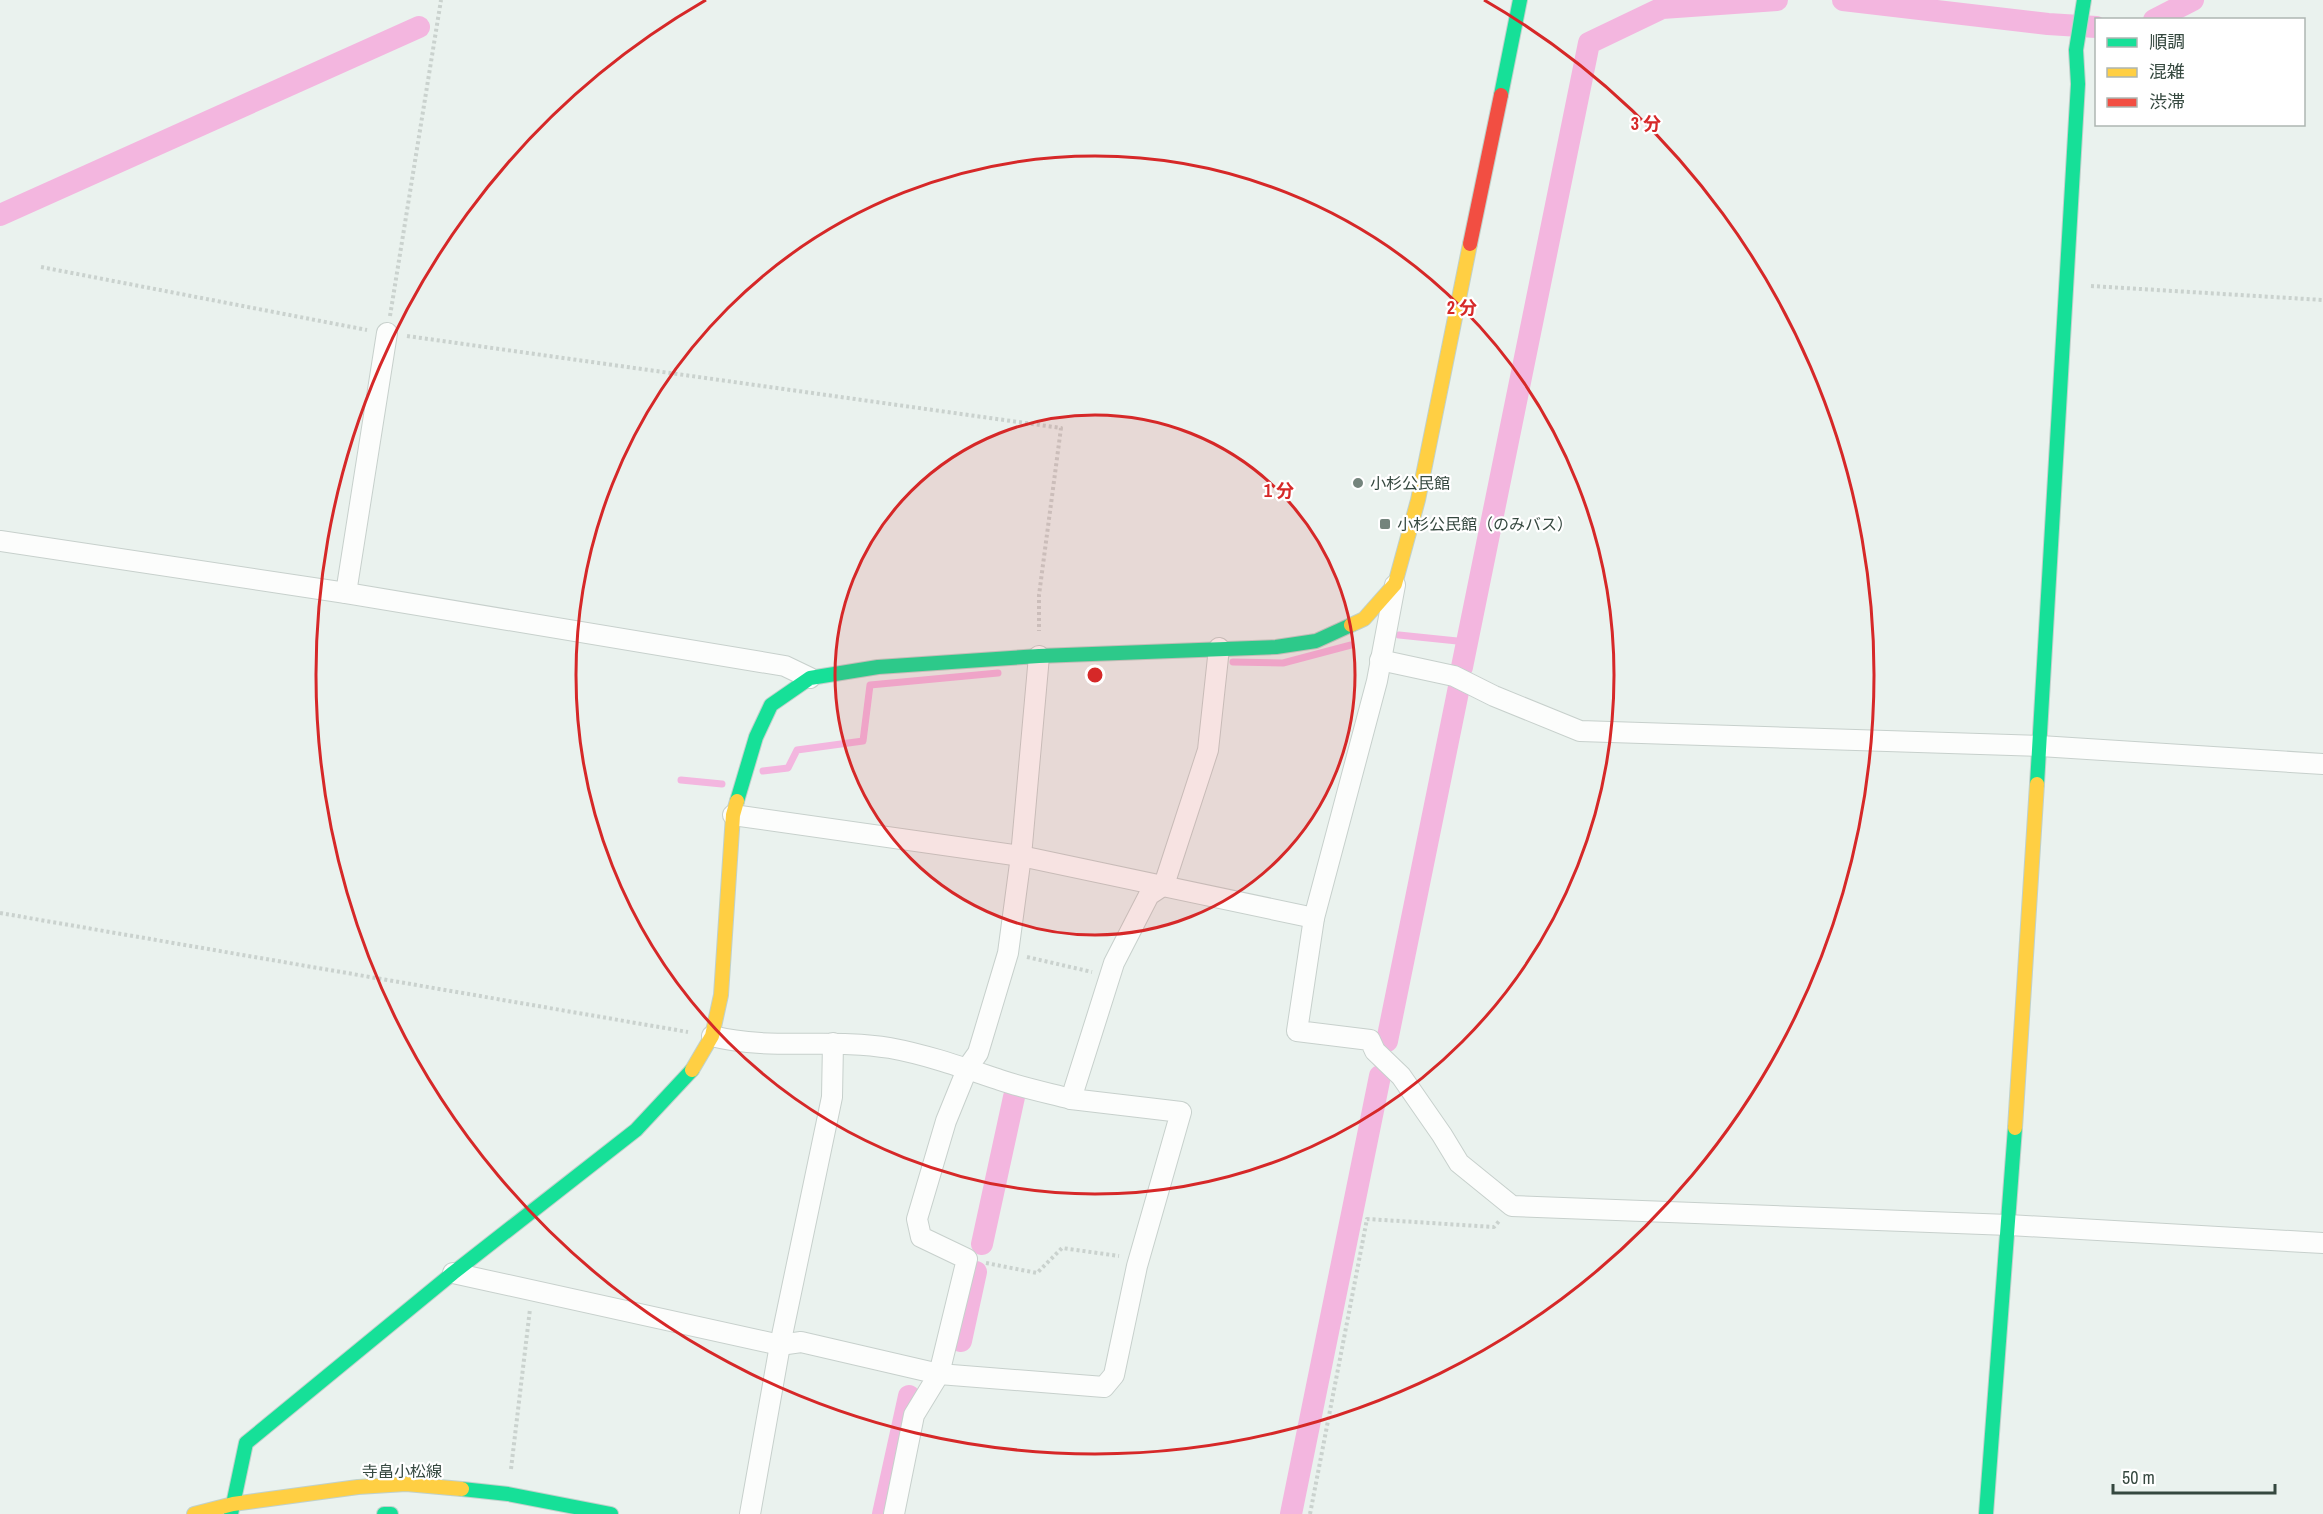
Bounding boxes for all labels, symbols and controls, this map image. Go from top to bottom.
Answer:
legend [2095,18,2305,126]
text: 順調 [2149,29,2185,54]
text: 混雑 [2149,59,2185,84]
text: 渋滞 [2149,89,2185,114]
text: 3 分 [1631,111,1661,136]
text: 2 分 [1447,295,1477,320]
place label: 小杉公民館 [1370,472,1450,494]
marker: 小杉公民館 [1351,476,1365,490]
text: 1 分 [1264,478,1294,503]
place label: 小杉公民館（のみバス） [1397,513,1573,535]
marker: 小杉公民館（のみバス） [1378,517,1392,531]
centre of rings [1085,665,1105,685]
scale bar [2113,1457,2275,1495]
street label: 寺畠小松線 [362,1460,442,1482]
text: 50 m [2122,1465,2155,1490]

